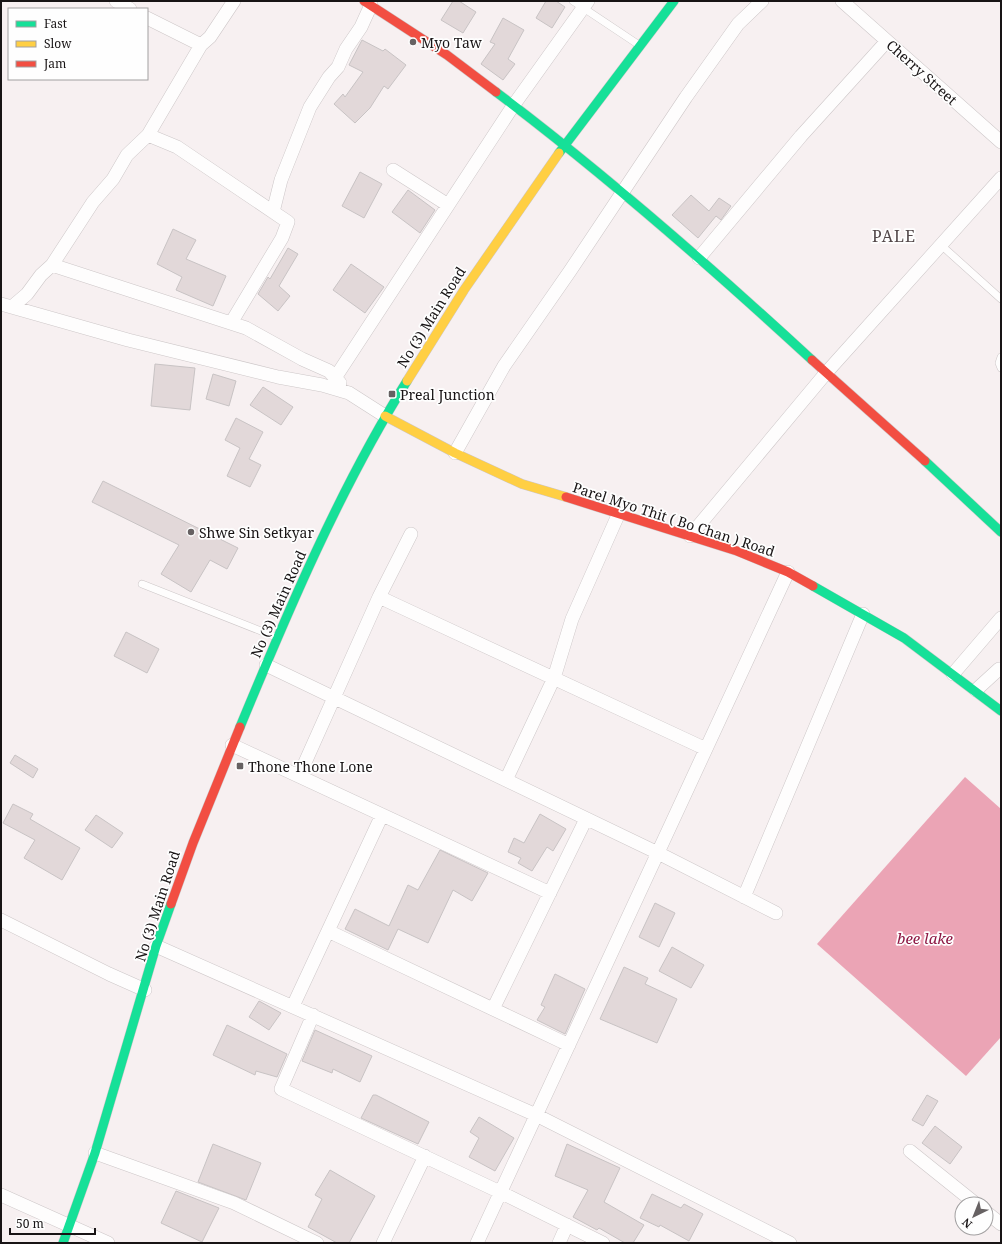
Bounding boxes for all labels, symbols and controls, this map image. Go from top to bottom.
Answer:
legend [8,8,148,80]
text: Fast [44,15,67,32]
place label: Myo Taw [421,33,483,52]
text: Slow [44,35,72,52]
street label: Cherry Street [883,35,961,109]
marker: Myo Taw [408,37,418,47]
text: Jam [43,55,66,72]
district label: PALE [872,225,916,247]
street label: No (3) Main Road [392,263,470,371]
place label: Preal Junction [400,385,495,404]
marker: Preal Junction [387,389,397,399]
street label: Parel Myo Thit ( Bo Chan ) Road [571,477,778,561]
place label: Shwe Sin Setkyar [199,523,314,542]
marker: Shwe Sin Setkyar [186,527,196,537]
street label: No (3) Main Road [246,547,310,661]
place label: Thone Thone Lone [248,757,373,776]
marker: Thone Thone Lone [235,761,245,771]
street label: No (3) Main Road [130,848,184,964]
water label: bee lake [897,928,954,948]
north arrow [954,1196,994,1236]
scale bar [10,1210,95,1236]
text: 50 m [16,1215,44,1232]
text: N [958,1215,975,1232]

